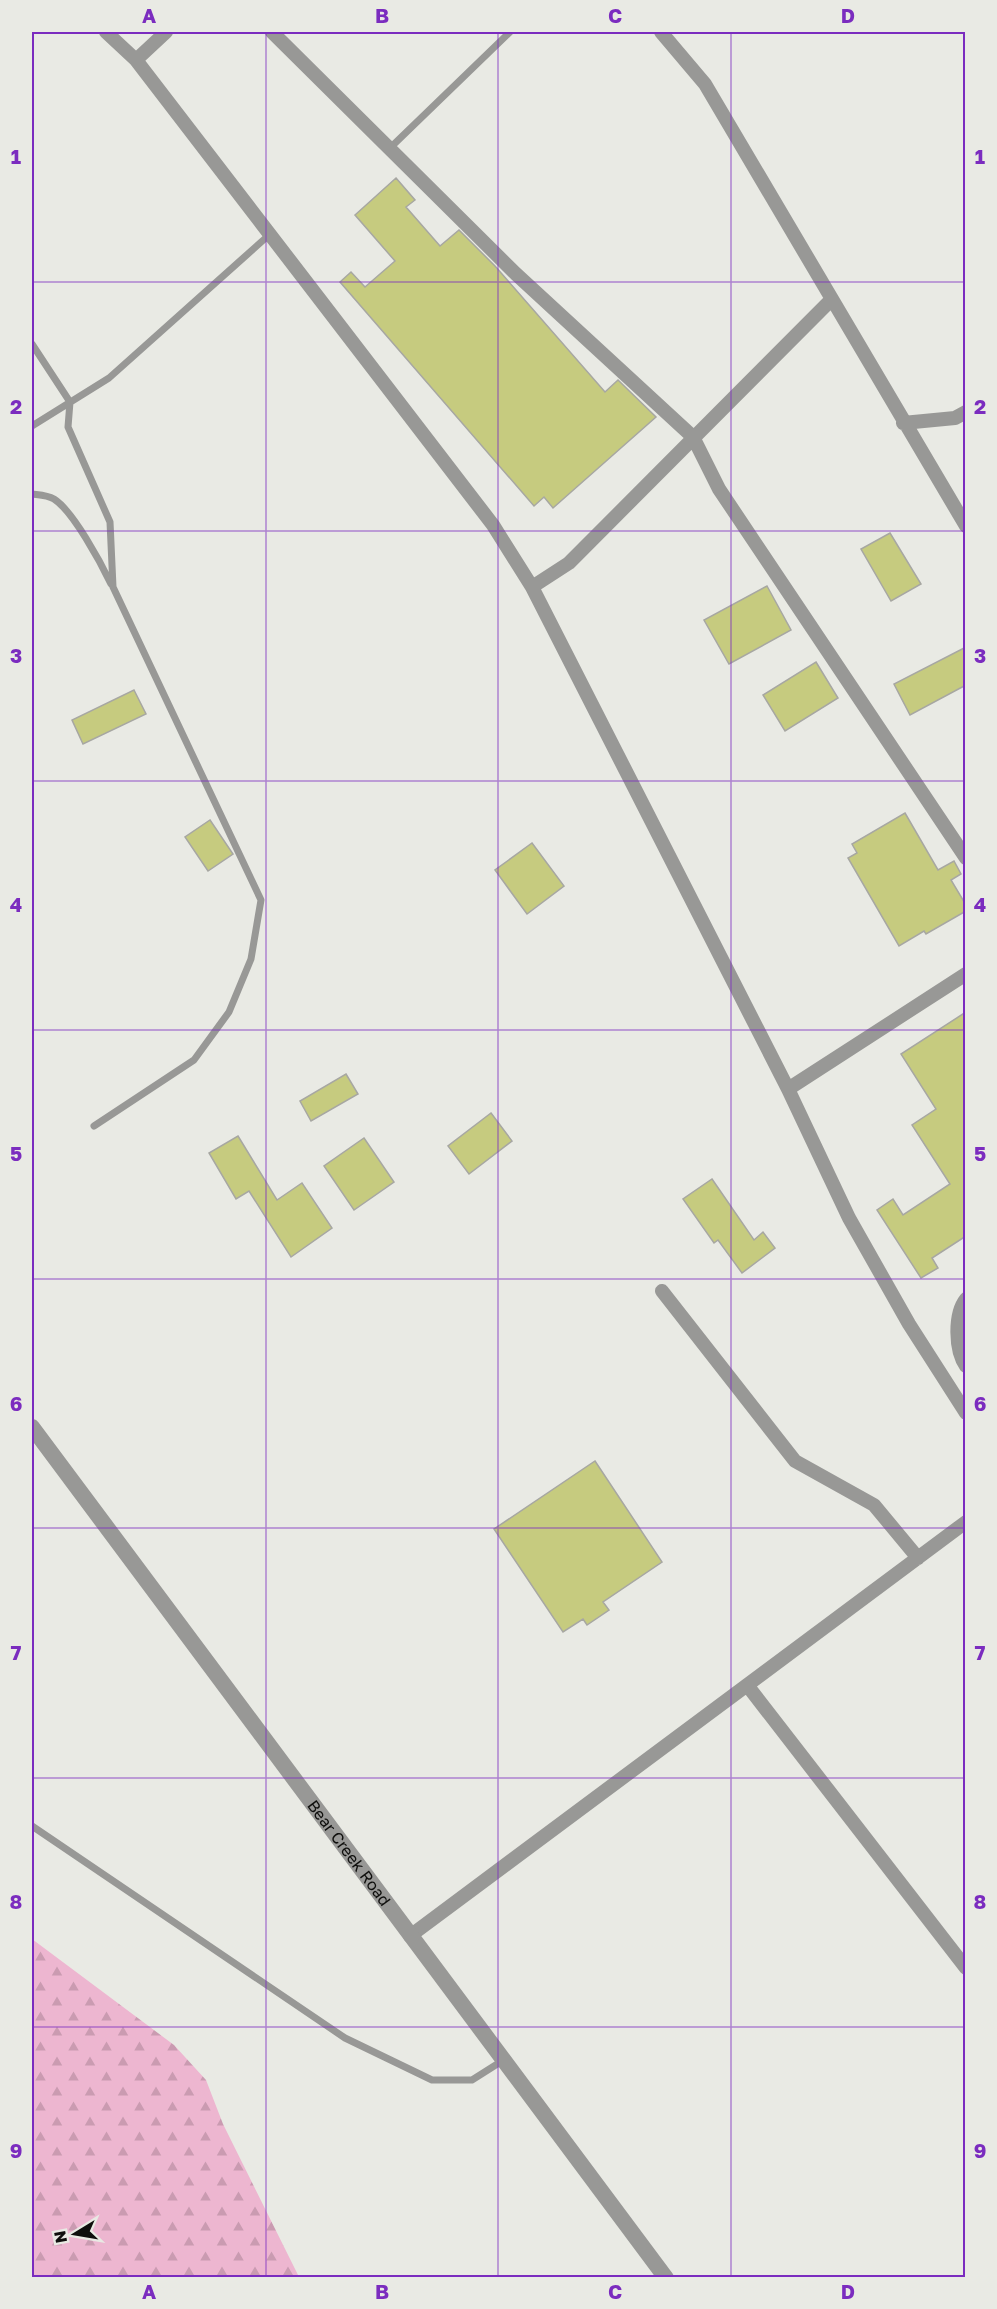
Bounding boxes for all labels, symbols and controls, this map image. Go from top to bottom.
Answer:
text: A [142,3,156,27]
text: B [375,3,389,27]
text: C [608,3,622,27]
text: D [841,3,855,27]
text: 1 [11,144,21,168]
text: 1 [975,144,985,168]
text: 2 [10,394,22,418]
text: 2 [974,394,986,418]
text: 3 [10,643,22,667]
text: 3 [974,643,986,667]
text: 4 [10,892,22,916]
text: 4 [974,892,986,916]
text: 5 [10,1141,22,1165]
text: 5 [974,1141,986,1165]
text: 6 [10,1391,22,1415]
text: 6 [974,1391,986,1415]
text: 7 [11,1640,22,1664]
text: 7 [975,1640,986,1664]
street label: Bear Creek Road [303,1796,395,1910]
text: 8 [10,1889,22,1913]
text: 8 [974,1889,986,1913]
text: 9 [10,2138,22,2162]
text: 9 [974,2138,986,2162]
north arrow [45,2204,105,2264]
text: N [49,2229,71,2245]
text: A [142,2279,156,2303]
text: B [375,2279,389,2303]
text: C [608,2279,622,2303]
text: D [841,2279,855,2303]

